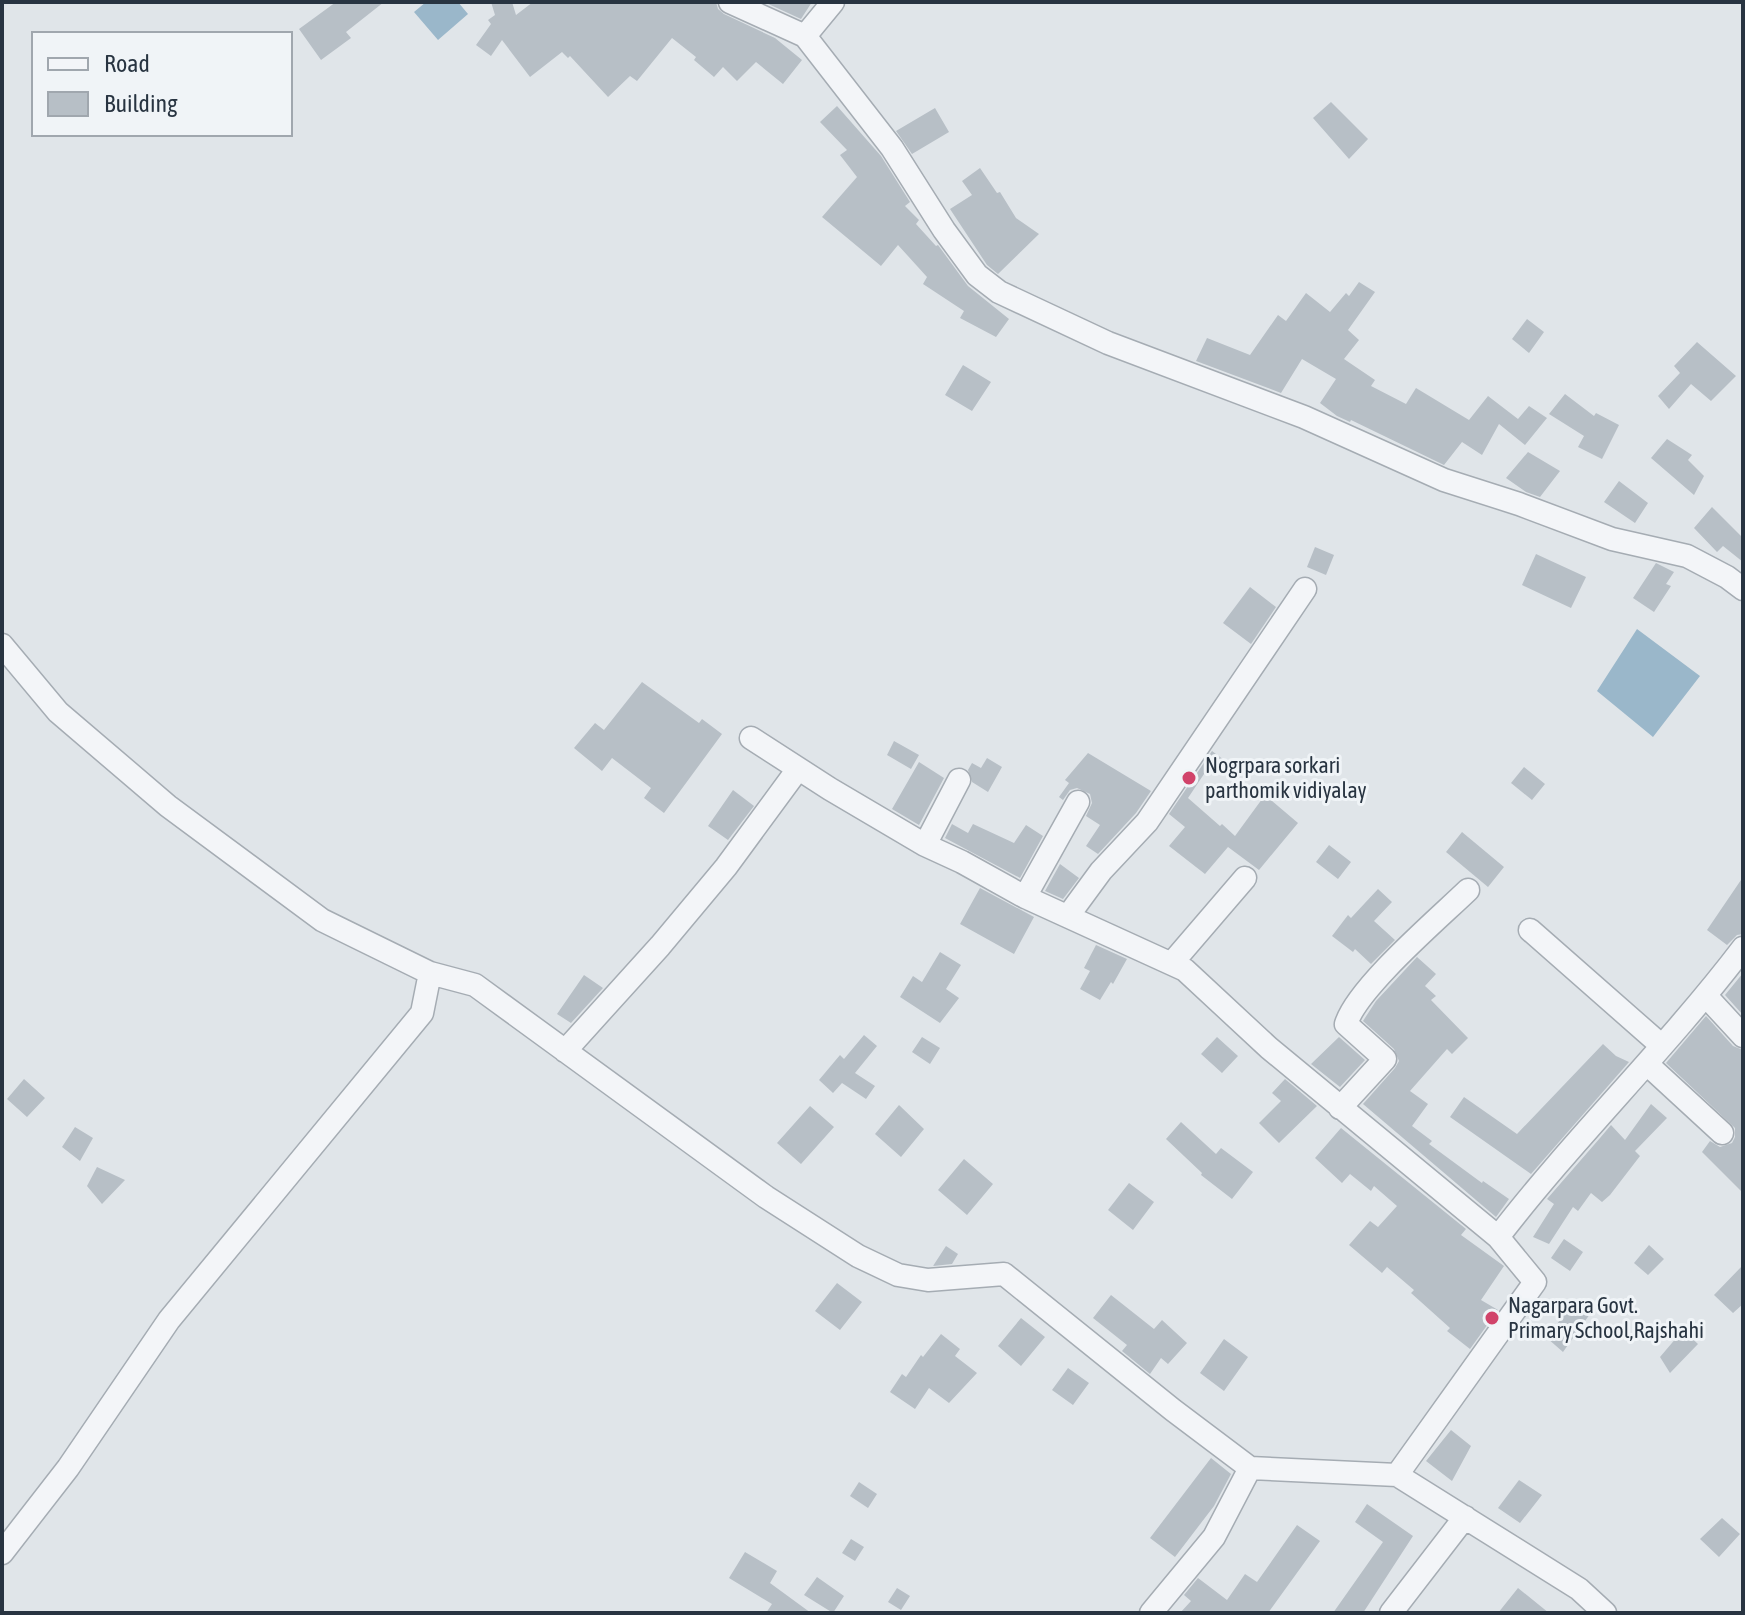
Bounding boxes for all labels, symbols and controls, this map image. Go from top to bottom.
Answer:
legend [32,32,292,136]
text: Road [104,50,150,77]
text: Building [104,90,178,117]
place label: Nogrpara sorkari parthomik vidiyalay [1205,752,1367,803]
marker: Nogrpara sorkari parthomik vidiyalay [1180,769,1198,787]
place label: Nagarpara Govt. Primary School,Rajshahi [1508,1292,1704,1343]
marker: Nagarpara Govt. Primary School,Rajshahi [1483,1309,1501,1327]

